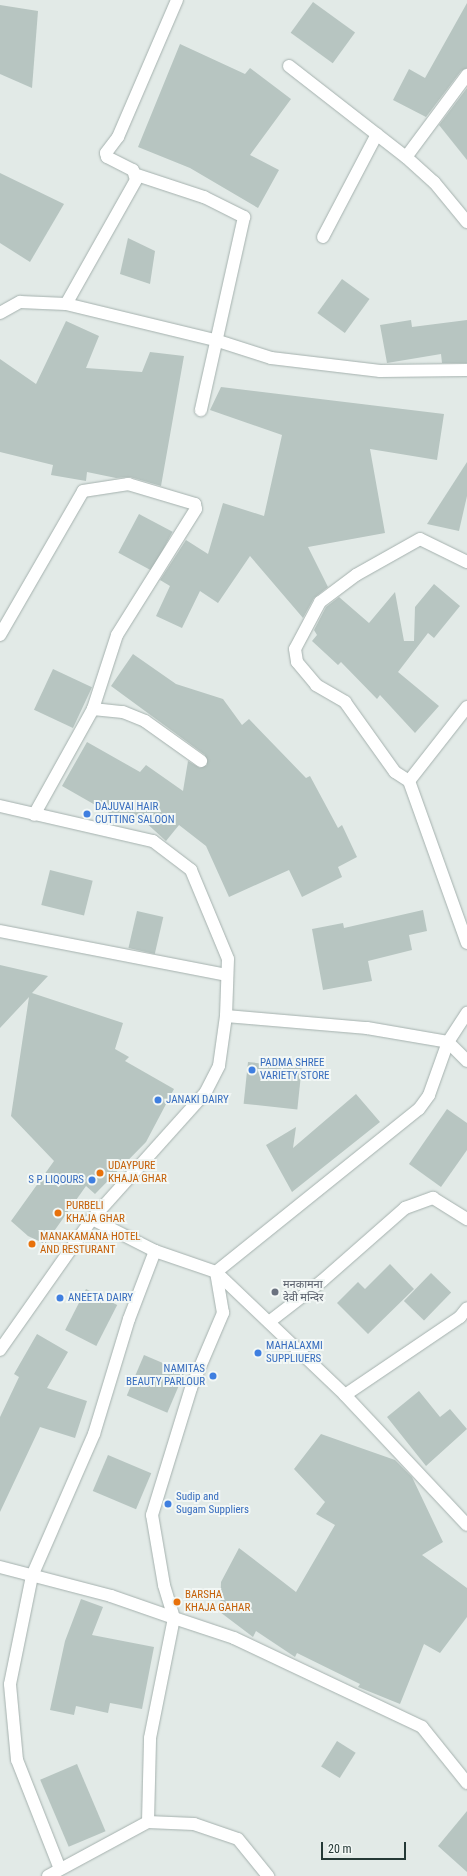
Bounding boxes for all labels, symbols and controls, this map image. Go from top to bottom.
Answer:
place label: DAJUVAI HAIR CUTTING SALOON [95,801,175,827]
marker: DAJUVAI HAIR CUTTING SALOON [82,809,92,819]
place label: PADMA SHREE VARIETY STORE [260,1057,330,1083]
marker: PADMA SHREE VARIETY STORE [247,1065,257,1075]
place label: JANAKI DAIRY [166,1093,229,1107]
marker: JANAKI DAIRY [153,1095,163,1105]
place label: UDAYPURE KHAJA GHAR [108,1160,167,1186]
marker: UDAYPURE KHAJA GHAR [95,1168,105,1178]
place label: S P LIQOURS [28,1173,84,1187]
marker: S P LIQOURS [87,1175,97,1185]
place label: PURBELI KHAJA GHAR [66,1200,125,1226]
marker: PURBELI KHAJA GHAR [53,1208,63,1218]
place label: MANAKAMANA HOTEL AND RESTURANT [40,1231,141,1257]
marker: MANAKAMANA HOTEL AND RESTURANT [27,1239,37,1249]
place label: मनकामना देवी मन्दिर [283,1279,323,1305]
marker: मनकामना देवी मन्दिर [270,1287,280,1297]
place label: ANEETA DAIRY [68,1291,133,1305]
marker: ANEETA DAIRY [55,1293,65,1303]
place label: MAHALAXMI SUPPLIUERS [266,1340,323,1366]
marker: MAHALAXMI SUPPLIUERS [253,1348,263,1358]
place label: NAMITAS BEAUTY PARLOUR [126,1363,205,1389]
marker: NAMITAS BEAUTY PARLOUR [208,1371,218,1381]
place label: Sudip and Sugam Suppliers [176,1491,249,1517]
marker: Sudip and Sugam Suppliers [163,1499,173,1509]
place label: BARSHA KHAJA GAHAR [185,1589,250,1615]
marker: BARSHA KHAJA GAHAR [172,1597,182,1607]
scale bar [323,1834,408,1860]
text: 20 m [328,1842,352,1856]

